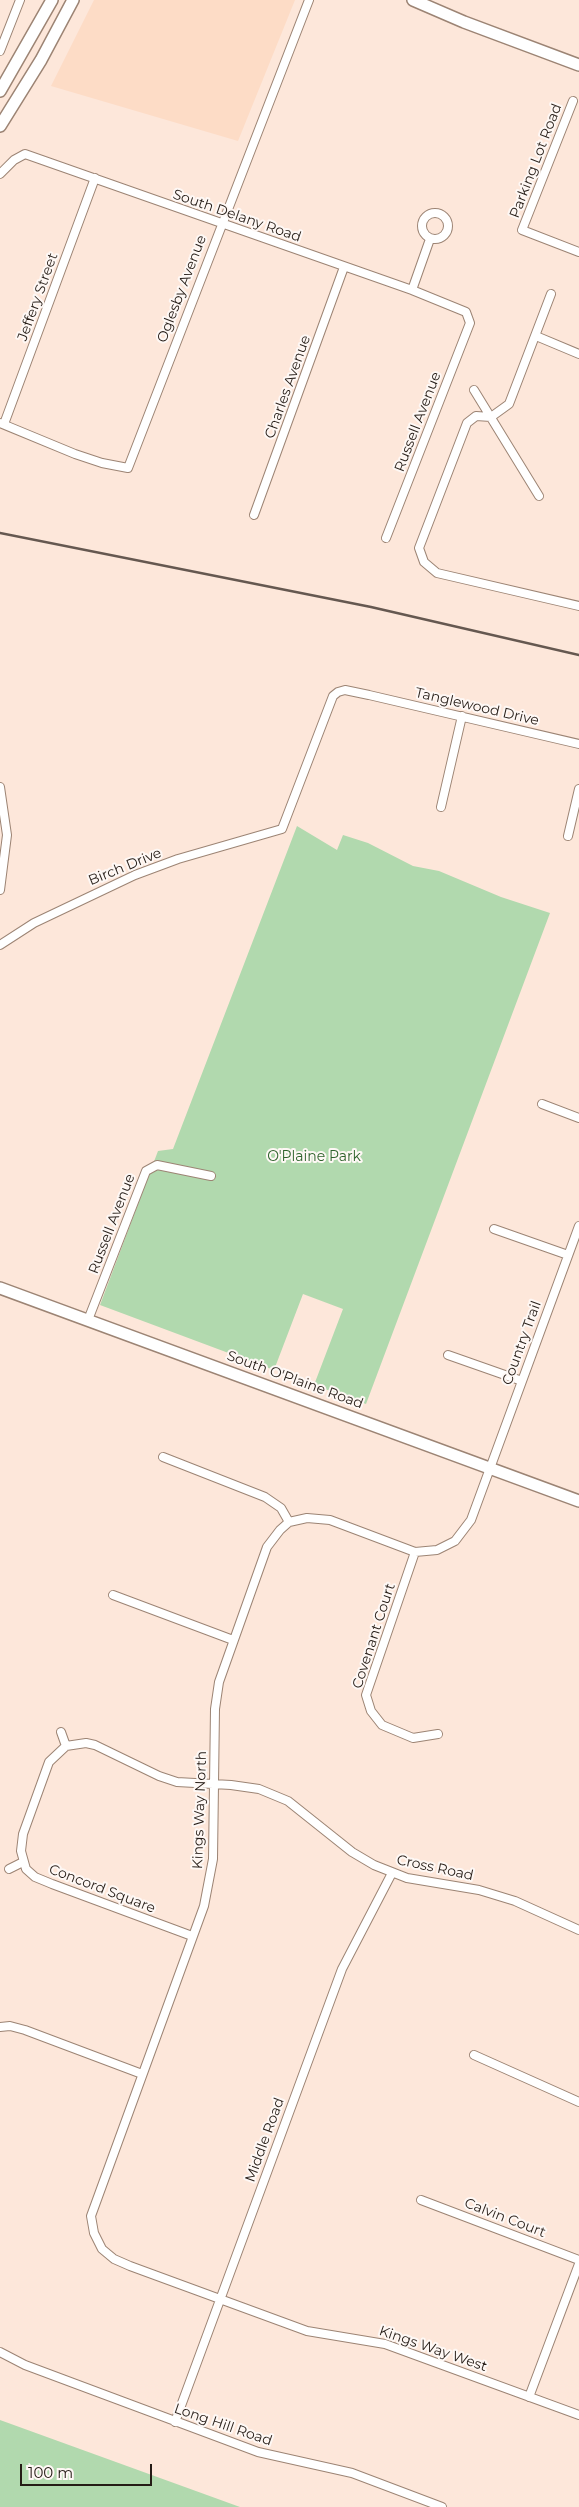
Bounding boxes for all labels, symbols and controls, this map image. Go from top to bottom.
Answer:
street label: Parking Lot Road [506,101,566,221]
street label: South Delany Road [171,186,303,246]
street label: Oglesby Avenue [154,233,210,345]
street label: Jeffery Street [14,251,62,343]
street label: Charles Avenue [262,333,314,441]
street label: Russell Avenue [391,370,445,474]
street label: Tanglewood Drive [413,685,541,729]
street label: Birch Drive [86,845,164,889]
park label: O'Plaine Park [267,1149,361,1165]
street label: Russell Avenue [85,1172,139,1276]
street label: Country Trail [499,1299,545,1387]
street label: South O'Plaine Road [224,1347,366,1413]
street label: Covenant Court [349,1581,399,1691]
street label: Kings Way North [190,1751,210,1869]
street label: Cross Road [395,1852,475,1884]
street label: Concord Square [46,1861,158,1917]
street label: Middle Road [242,2095,288,2185]
street label: Calvin Court [462,2195,548,2241]
street label: Kings Way West [377,2323,489,2375]
street label: Long Hill Road [172,2400,274,2450]
scale bar [22,2454,155,2486]
text: 100 m [28,2463,73,2482]

